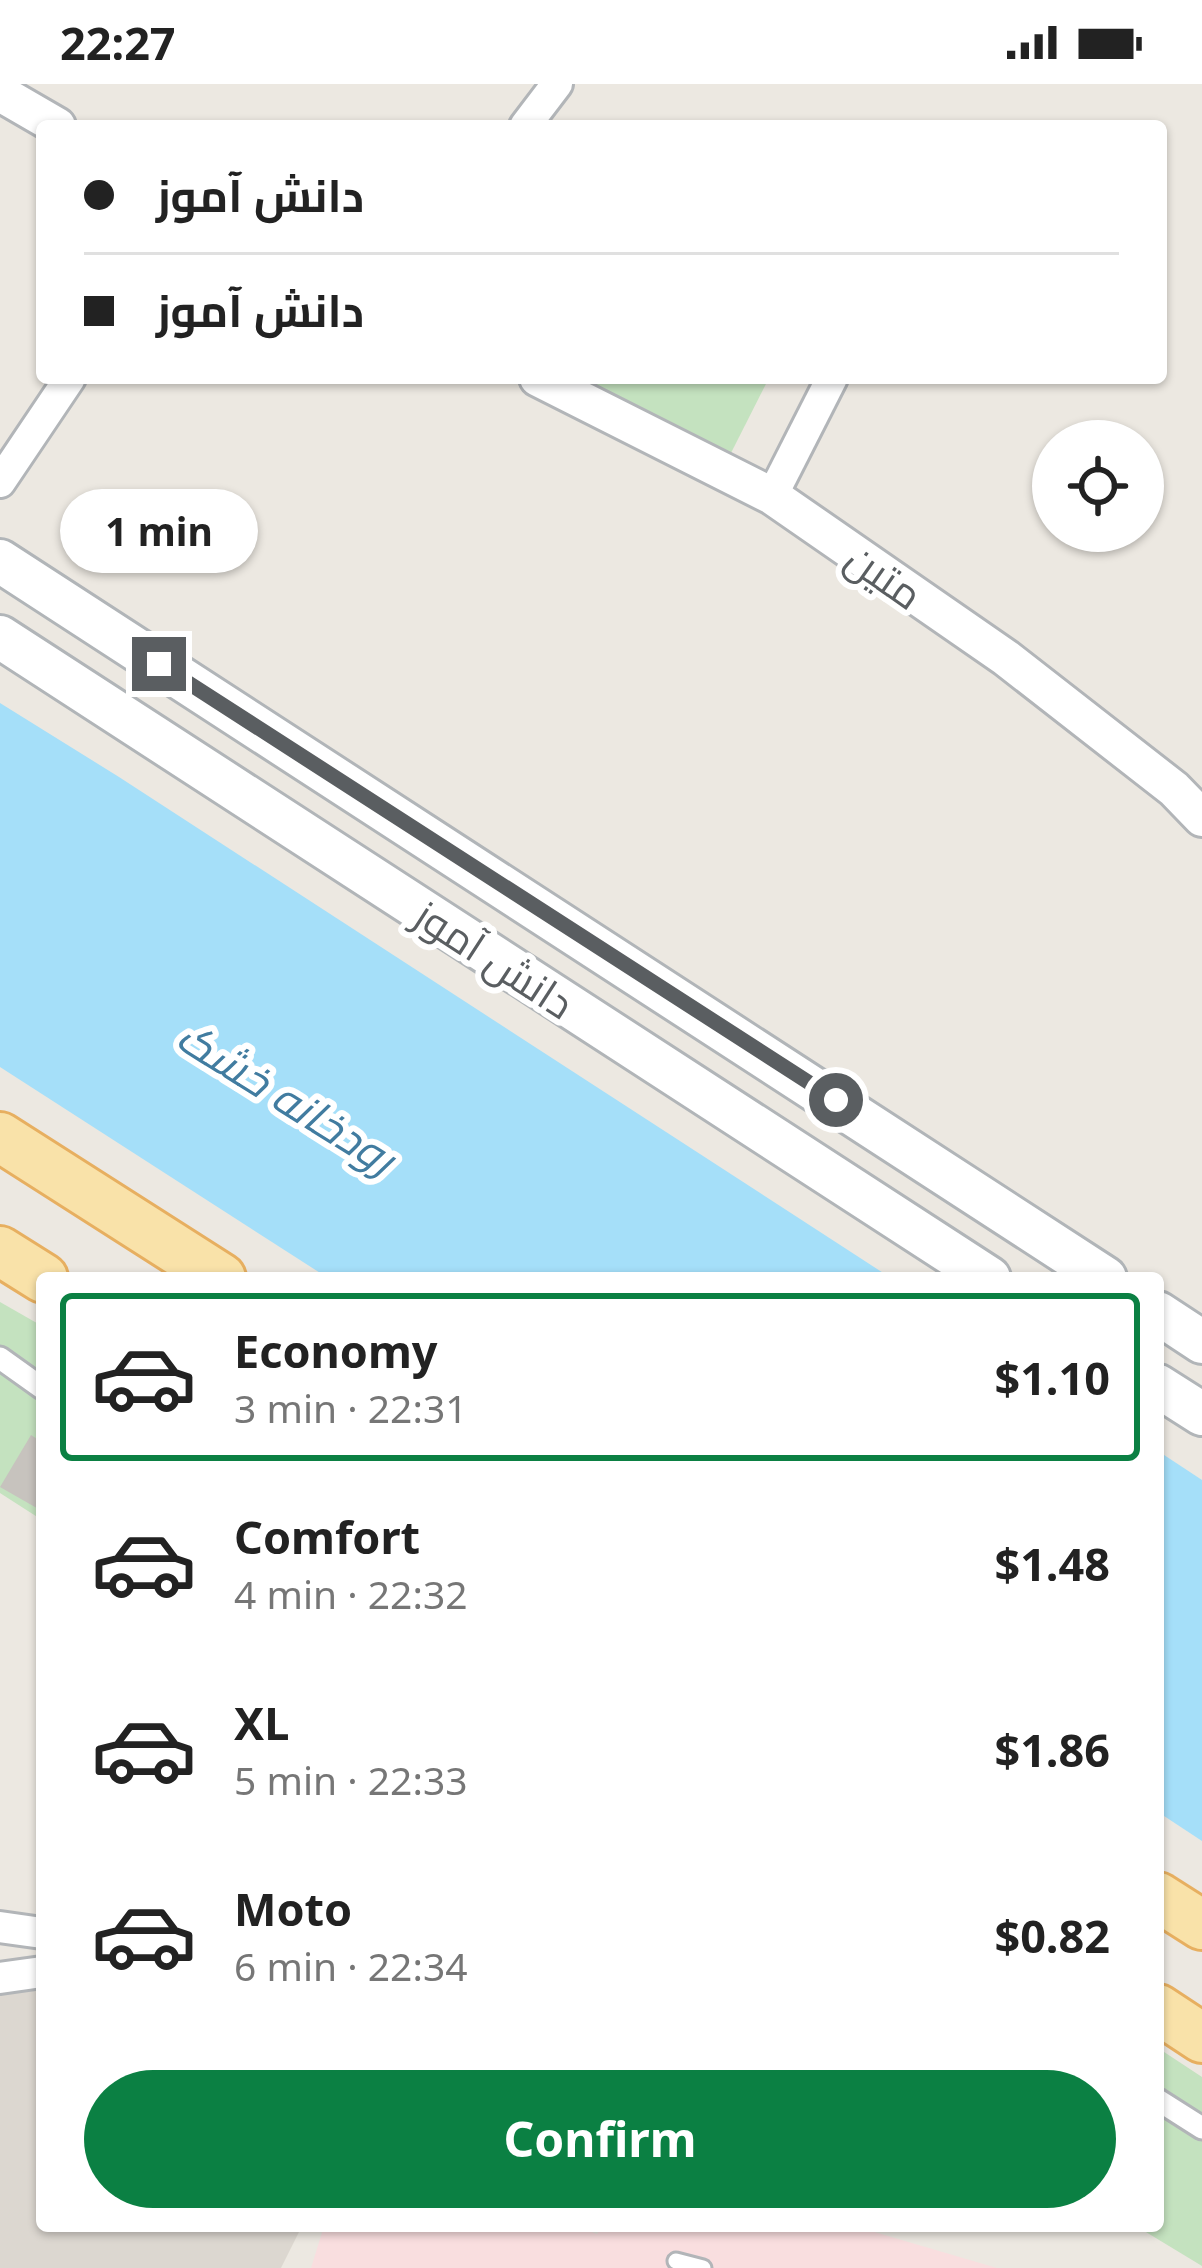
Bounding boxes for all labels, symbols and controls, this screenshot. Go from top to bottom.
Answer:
text: 22:27 [60,12,176,73]
text: دانش آموز [156,164,364,225]
text: دانش آموز [156,279,364,340]
map controls [1032,420,1164,552]
button: locate [1032,420,1164,552]
callout: 1 min [60,490,258,574]
text: 1 min [105,504,213,557]
street label: متین [835,528,935,622]
route end [132,637,186,691]
street label: دانش آموز [402,884,586,1031]
water label: رودخانه خشک [166,1005,410,1189]
route start [809,1073,863,1127]
text: Economy [234,1320,438,1381]
icon: car [90,1323,198,1431]
text: $1.10 [994,1347,1110,1408]
text: 3 min · 22:31 [234,1381,468,1434]
text: Comfort [234,1506,420,1567]
icon: car [90,1509,198,1617]
text: $1.48 [994,1533,1110,1594]
text: 4 min · 22:32 [234,1567,468,1620]
text: XL [234,1692,289,1753]
icon: car [90,1695,198,1803]
text: $1.86 [994,1719,1110,1780]
text: 5 min · 22:33 [234,1753,468,1806]
text: Moto [234,1878,352,1939]
icon: car [90,1881,198,1989]
text: $0.82 [994,1905,1110,1966]
text: 6 min · 22:34 [234,1939,468,1992]
button: Confirm [84,2070,1116,2208]

